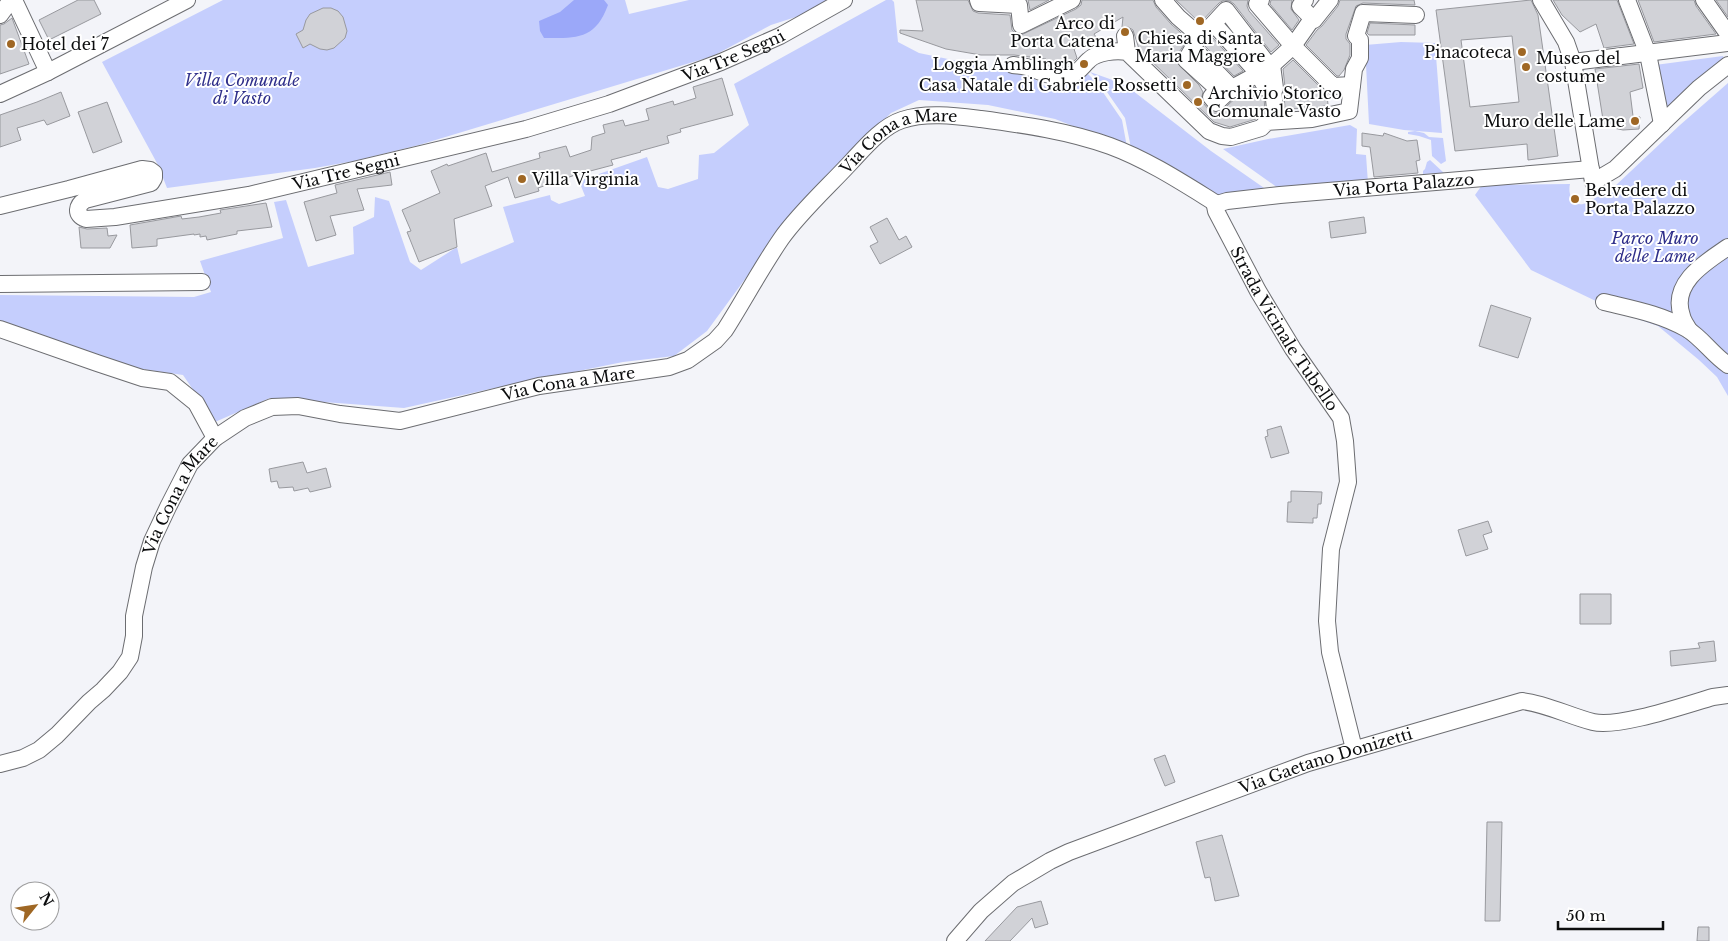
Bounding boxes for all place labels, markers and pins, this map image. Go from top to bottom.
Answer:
place label: Arco di Porta Catena [1010,13,1116,51]
marker: Chiesa di Santa Maria Maggiore [1194,15,1206,27]
marker: Arco di Porta Catena [1119,26,1131,38]
place label: Chiesa di Santa Maria Maggiore [1135,28,1265,66]
place label: Hotel dei 7 [21,34,110,54]
marker: Hotel dei 7 [5,38,17,50]
place label: Pinacoteca [1424,42,1512,62]
marker: Pinacoteca [1516,46,1528,58]
place label: Museo del costume [1536,48,1621,86]
place label: Loggia Amblingh [932,54,1074,74]
marker: Loggia Amblingh [1078,58,1090,70]
marker: Museo del costume [1520,61,1532,73]
place label: Casa Natale di Gabriele Rossetti [919,75,1178,95]
marker: Casa Natale di Gabriele Rossetti [1181,79,1193,91]
place label: Archivio Storico Comunale Vasto [1207,83,1342,121]
marker: Archivio Storico Comunale Vasto [1192,96,1204,108]
place label: Muro delle Lame [1484,111,1625,131]
marker: Muro delle Lame [1629,115,1641,127]
place label: Villa Virginia [531,169,639,189]
marker: Villa Virginia [516,173,528,185]
place label: Belvedere di Porta Palazzo [1585,180,1695,218]
marker: Belvedere di Porta Palazzo [1569,193,1581,205]

